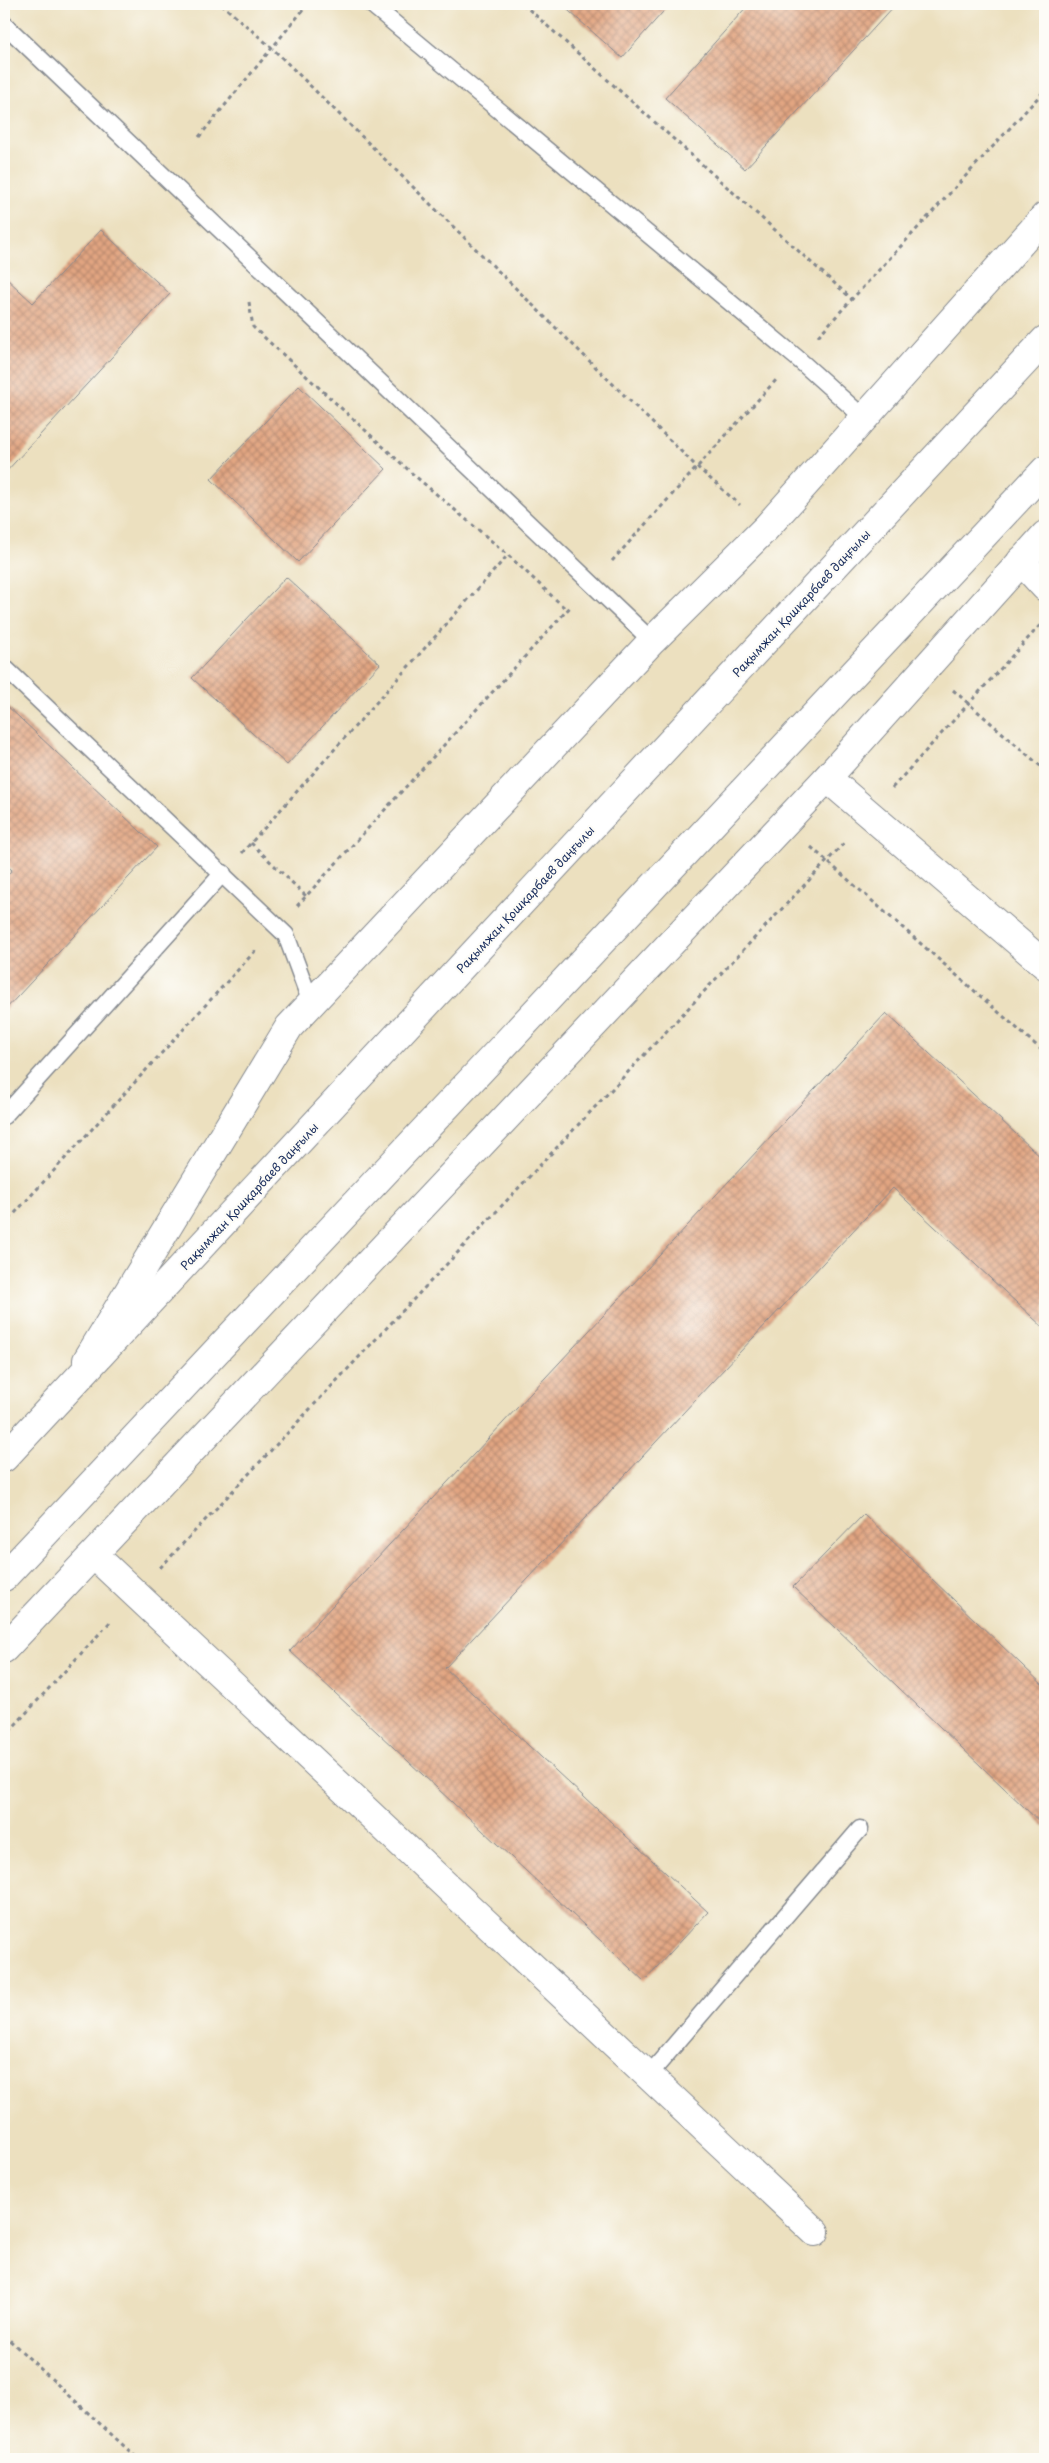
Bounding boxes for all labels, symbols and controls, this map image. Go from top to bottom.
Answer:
street label: Рақымжан Қошқарбаев даңғылы [728,525,874,681]
street label: Рақымжан Қошқарбаев даңғылы [452,821,598,977]
street label: Рақымжан Қошқарбаев даңғылы [176,1118,322,1274]

